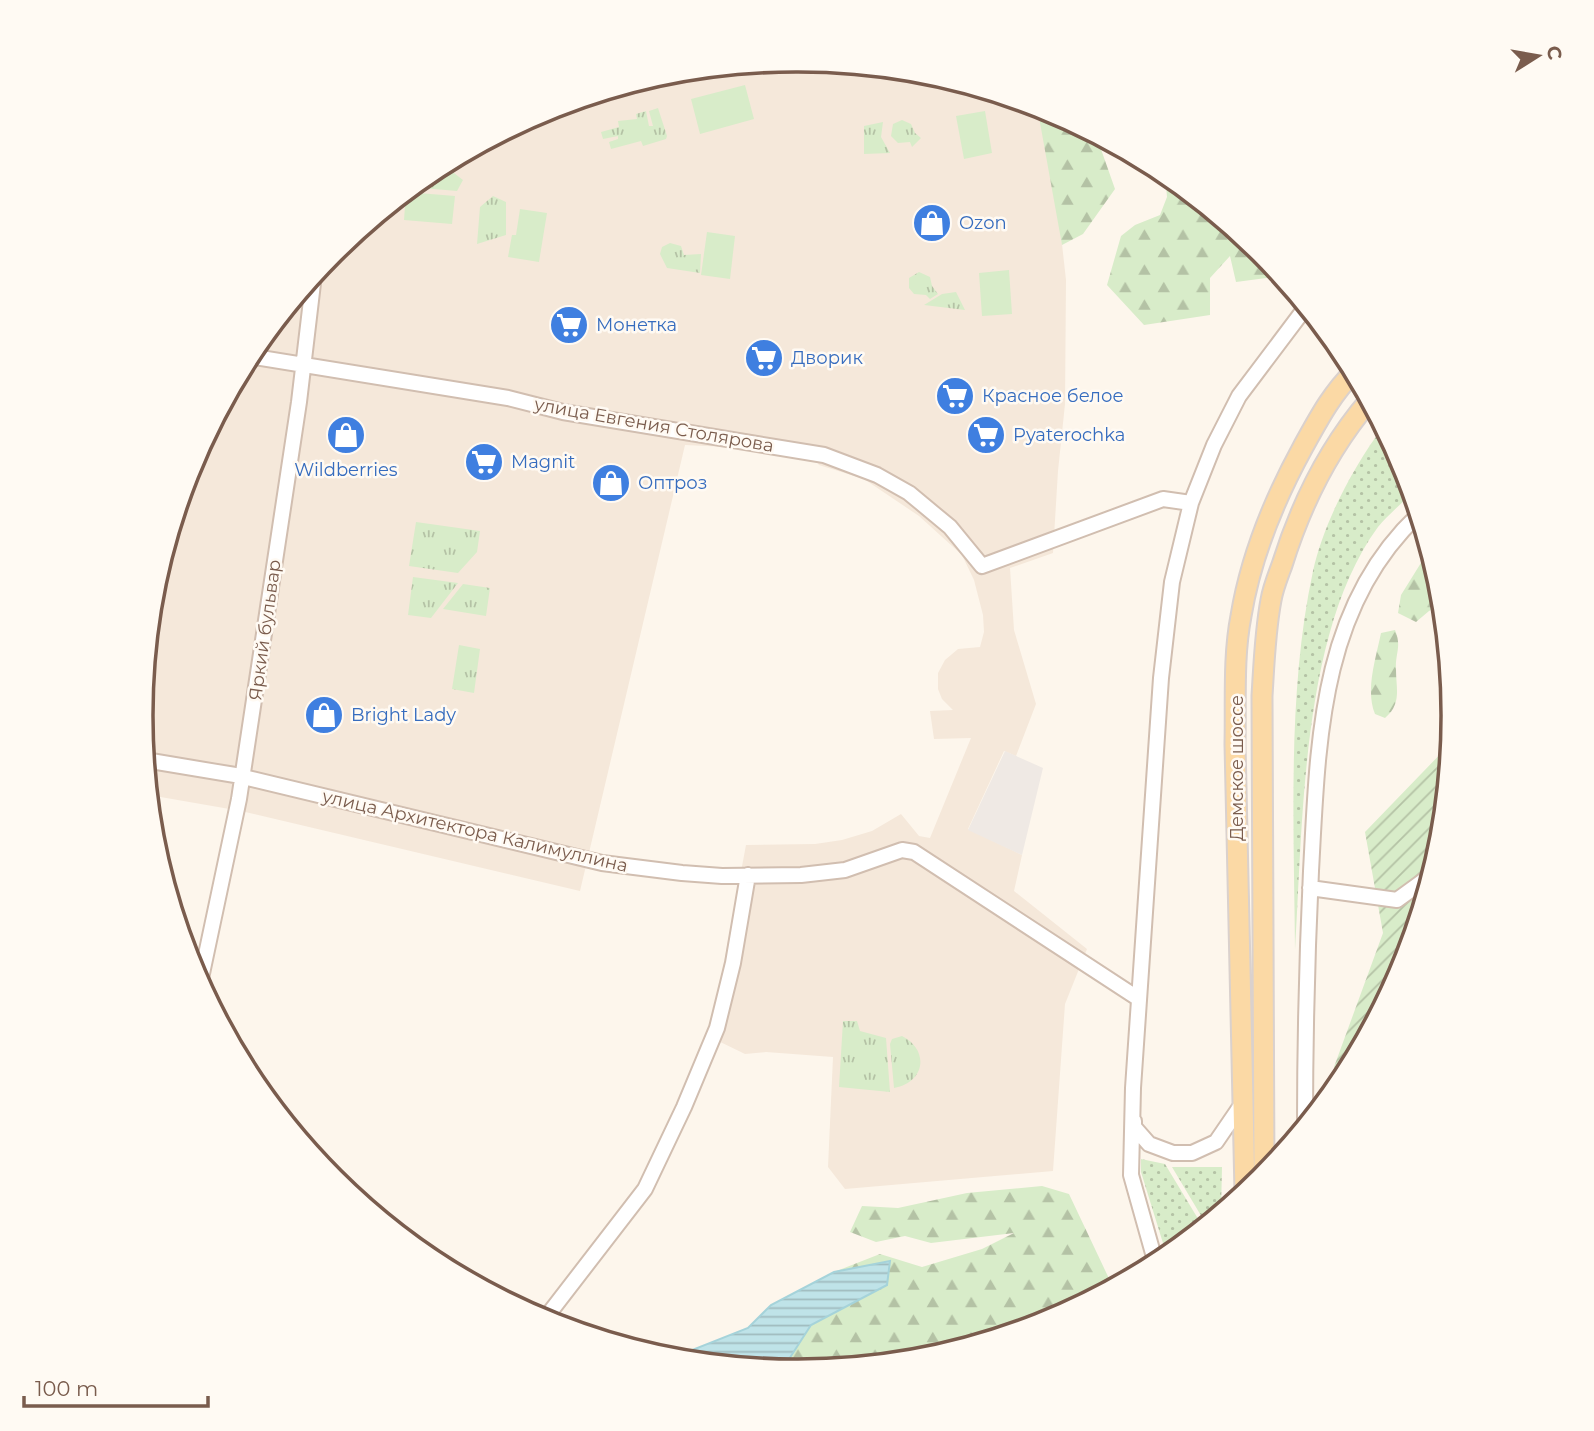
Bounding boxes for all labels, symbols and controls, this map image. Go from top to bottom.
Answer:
north arrow [1503,21,1573,91]
text: С [1542,44,1567,62]
shop icon: Ozon [911,202,953,244]
place label: Ozon [959,212,1007,234]
supermarket icon: Монетка [548,304,590,346]
place label: Монетка [596,314,677,336]
supermarket icon: Дворик [743,337,785,379]
place label: Дворик [791,347,863,369]
supermarket icon: Красное белое [934,375,976,417]
place label: Красное белое [982,385,1124,407]
street label: улица Евгения Столярова [532,393,775,457]
shop icon: Wildberries [325,414,367,456]
supermarket icon: Pyaterochka [965,414,1007,456]
place label: Pyaterochka [1013,424,1125,446]
supermarket icon: Magnit [463,441,505,483]
place label: Magnit [511,451,575,473]
place label: Wildberries [294,459,398,481]
shop icon: Оптроз [590,462,632,504]
place label: Оптроз [638,472,707,494]
street label: Яркий бульвар [244,558,286,702]
shop icon: Bright Lady [303,694,345,736]
street label: Демское шоссе [1226,695,1248,841]
place label: Bright Lady [351,704,456,726]
street label: улица Архитектора Калимуллина [319,785,630,877]
scale bar [24,1364,208,1408]
text: 100 m [35,1376,98,1401]

